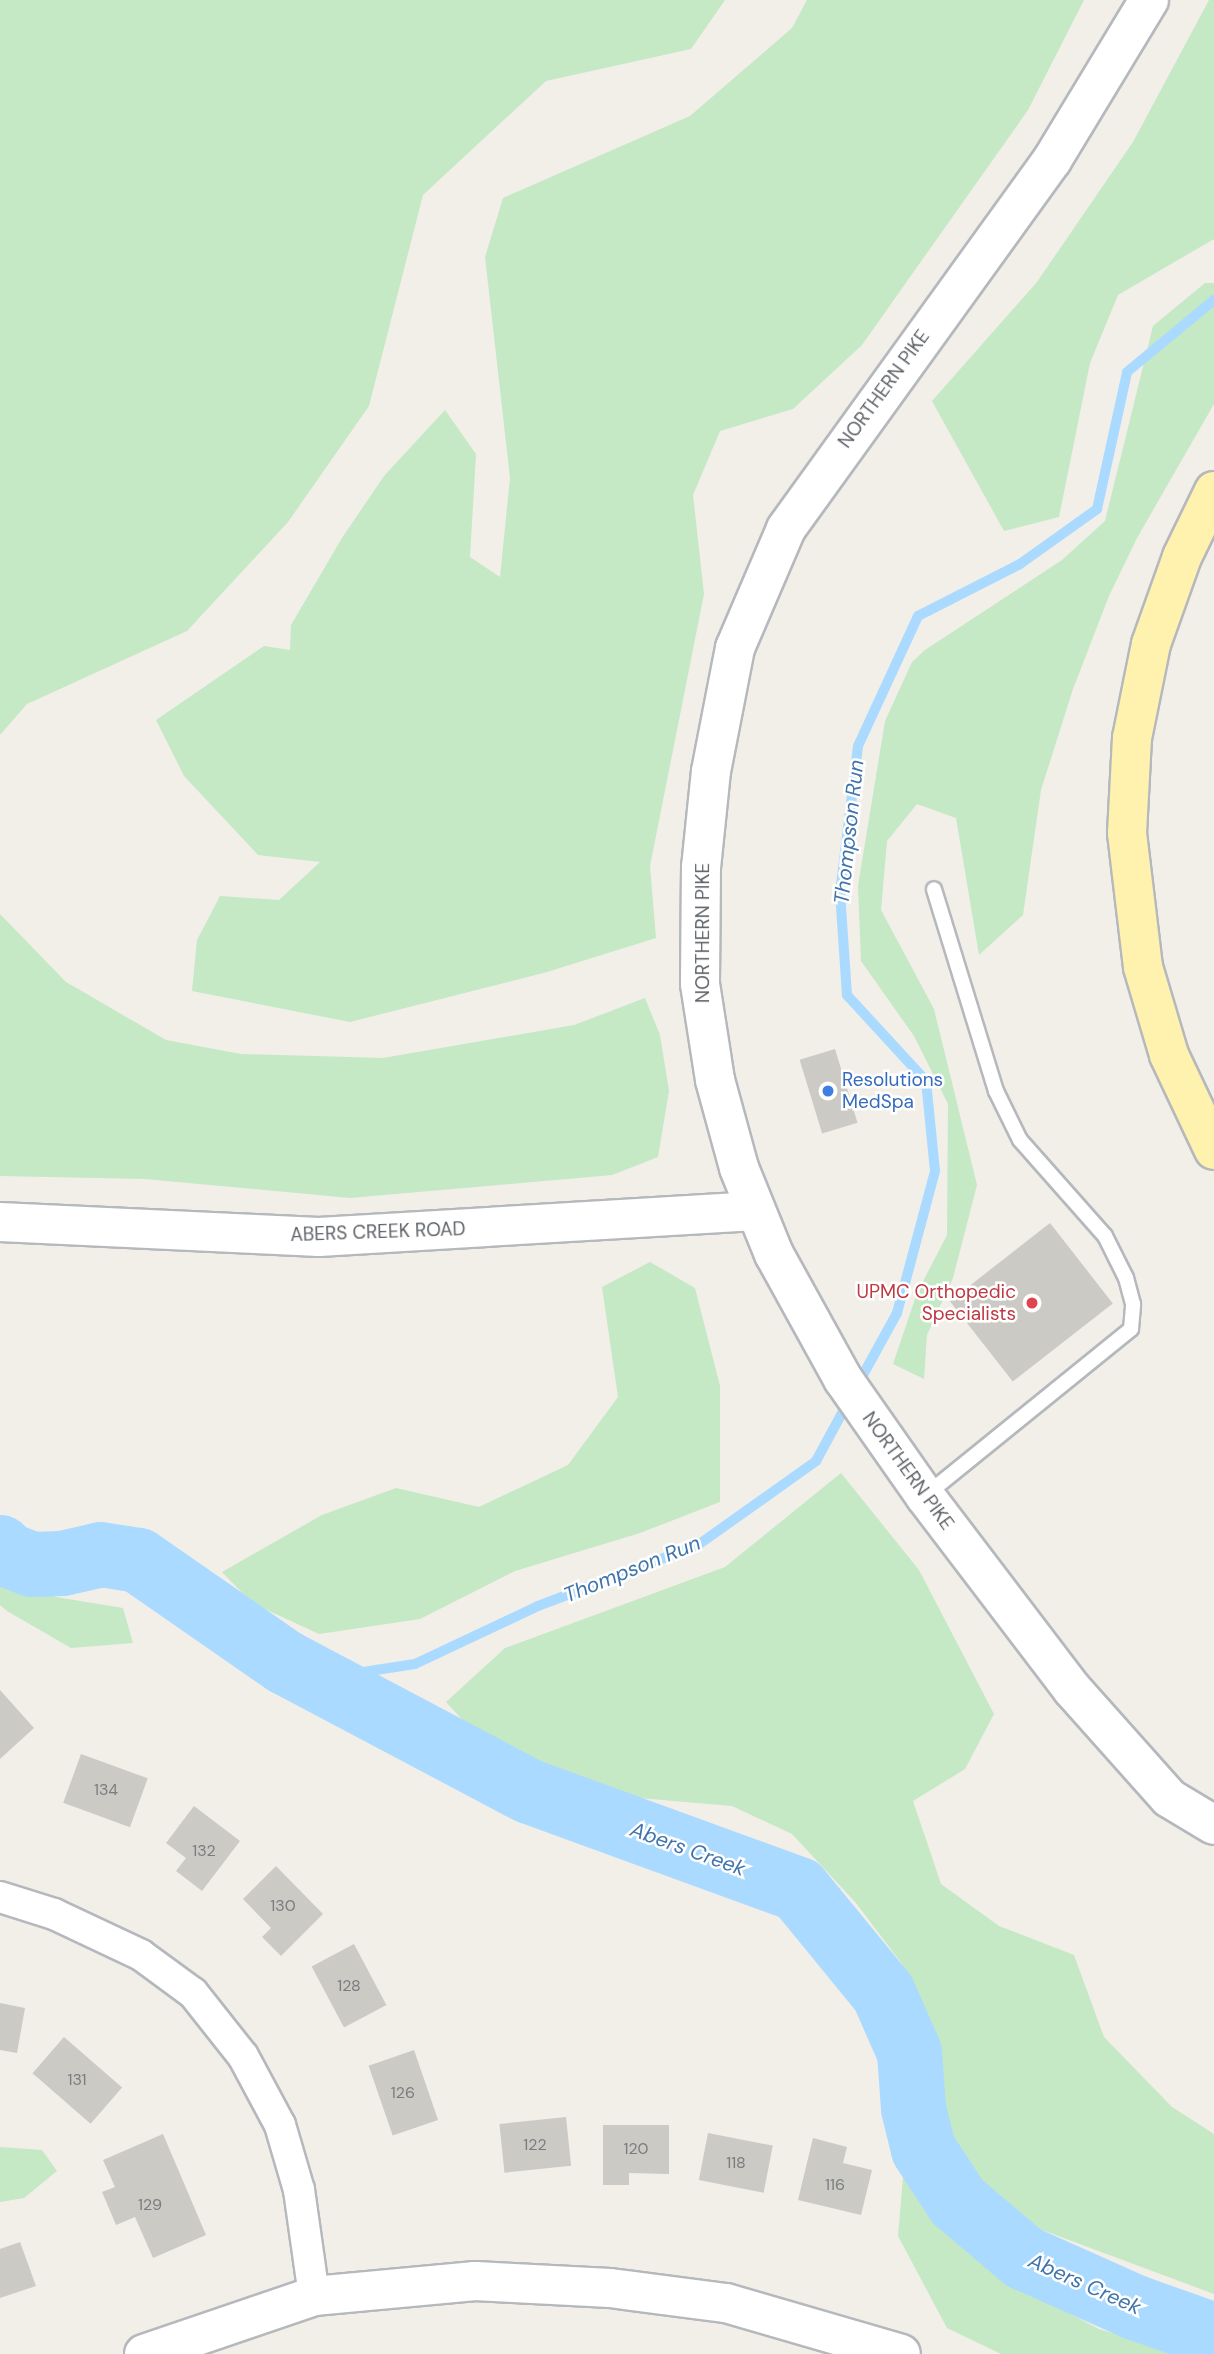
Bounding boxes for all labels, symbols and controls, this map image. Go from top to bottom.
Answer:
street label: NORTHERN PIKE [834,326,934,452]
water label: Thompson Run [829,758,869,906]
street label: NORTHERN PIKE [692,863,714,1003]
place label: Resolutions MedSpa [842,1069,943,1113]
marker: Resolutions MedSpa [820,1083,836,1099]
street label: ABERS CREEK ROAD [290,1218,466,1246]
place label: UPMC Orthopedic Specialists [856,1281,1016,1325]
marker: UPMC Orthopedic Specialists [1022,1293,1042,1313]
street label: NORTHERN PIKE [858,1408,958,1534]
water label: Thompson Run [560,1530,704,1608]
house number: 134 [94,1780,118,1800]
water label: Abers Creek [627,1817,749,1881]
house number: 132 [192,1841,216,1861]
house number: 130 [270,1896,296,1916]
house number: 128 [337,1976,361,1996]
house number: 131 [67,2070,87,2090]
house number: 126 [391,2083,415,2103]
house number: 122 [523,2135,547,2155]
house number: 120 [624,2139,648,2159]
house number: 118 [726,2153,746,2173]
house number: 116 [825,2175,845,2195]
house number: 129 [138,2195,162,2215]
water label: Abers Creek [1025,2248,1145,2320]

